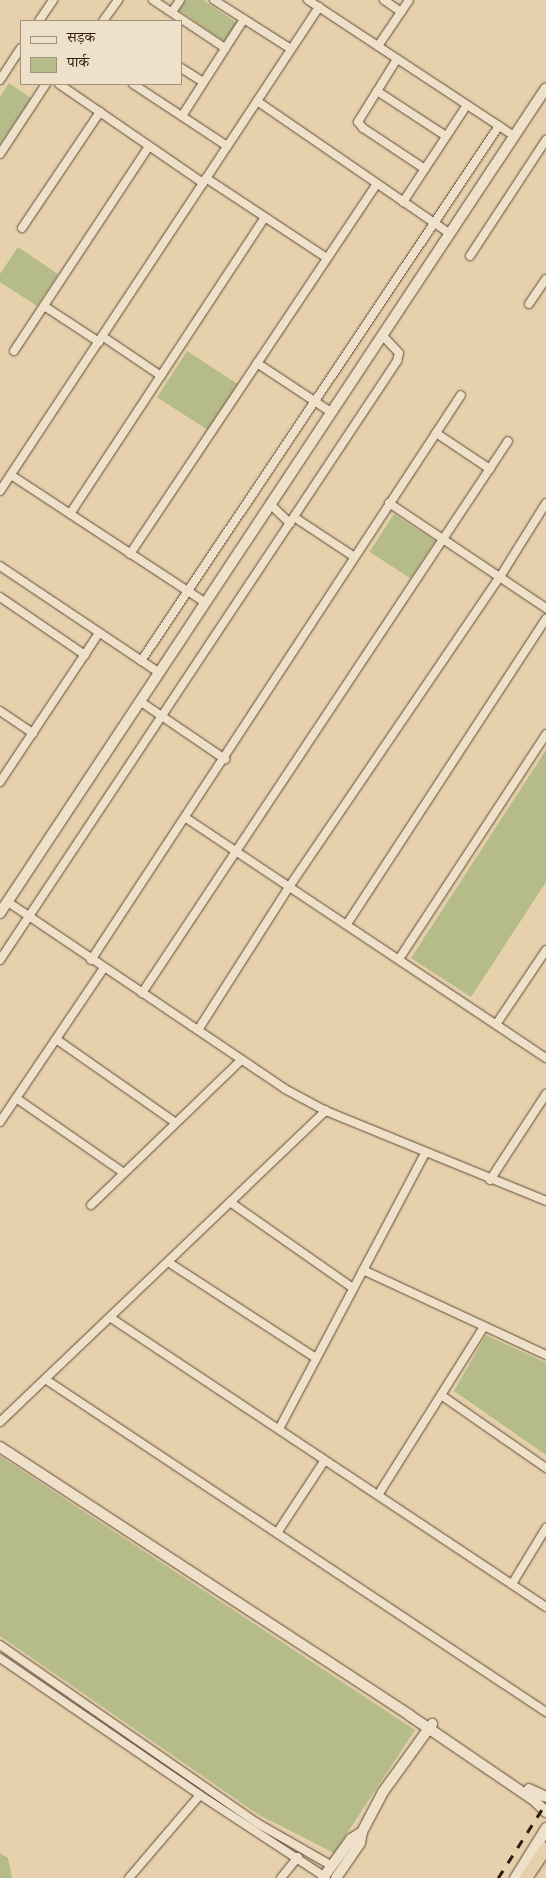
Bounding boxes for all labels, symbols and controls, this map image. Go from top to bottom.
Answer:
legend [20,20,182,85]
text: सड़क [67,28,95,47]
text: पार्क [67,53,89,72]

